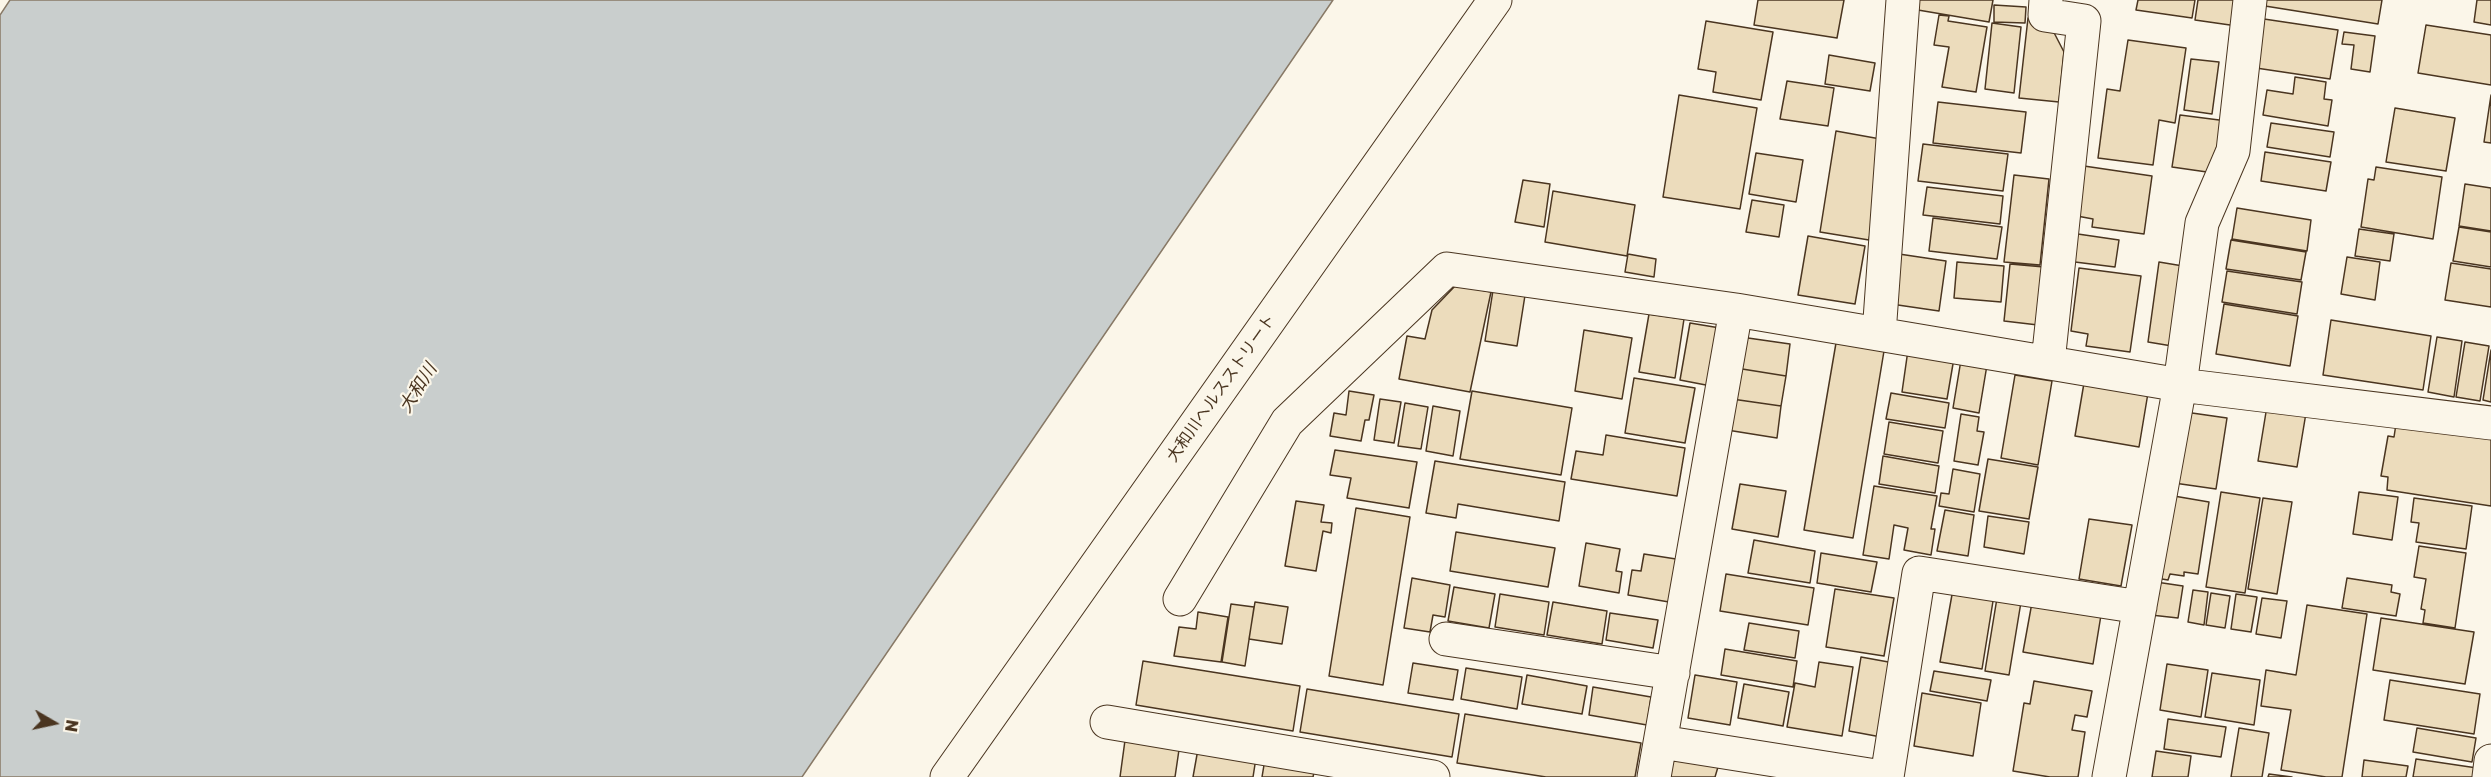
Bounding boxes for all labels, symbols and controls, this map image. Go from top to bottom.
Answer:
street label: 大和川ヘルスストリート [1163,310,1279,466]
water label: 大和川 [395,359,441,417]
north arrow [24,693,84,753]
text: N [61,718,83,733]

